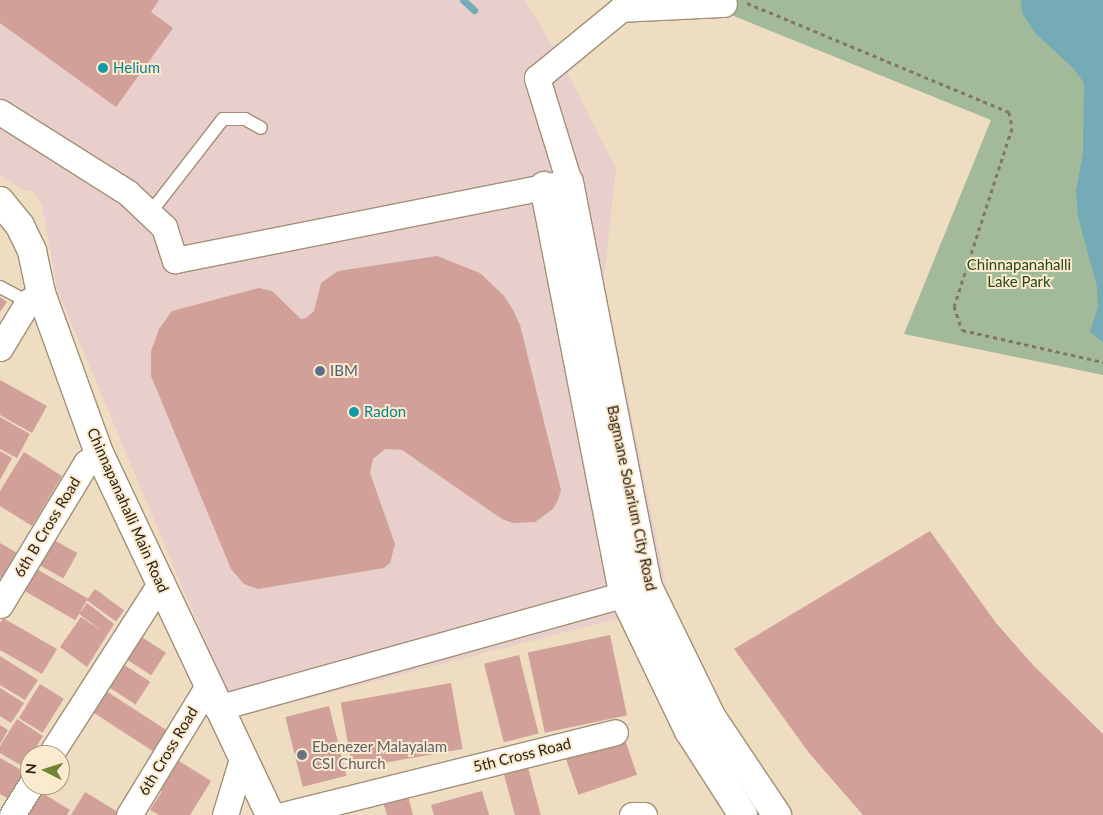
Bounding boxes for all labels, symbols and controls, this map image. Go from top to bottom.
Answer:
place label: Helium [113,59,160,77]
marker: Helium [97,62,109,74]
park label: Chinnapanahalli Lake Park [967,255,1071,290]
place label: IBM [330,362,358,380]
marker: IBM [314,365,326,377]
place label: Radon [364,403,406,421]
street label: Bagmane Solarium City Road [603,403,661,593]
marker: Radon [348,406,360,418]
street label: Chinnapanahalli Main Road [83,425,173,595]
street label: 6th B Cross Road [10,474,84,580]
street label: 6th Cross Road [135,703,201,799]
street label: 5th Cross Road [471,734,573,776]
place label: Ebenezer Malayalam CSI Church [312,737,447,772]
north arrow [20,745,70,795]
marker: Ebenezer Malayalam CSI Church [296,749,308,761]
text: N [22,763,39,775]

